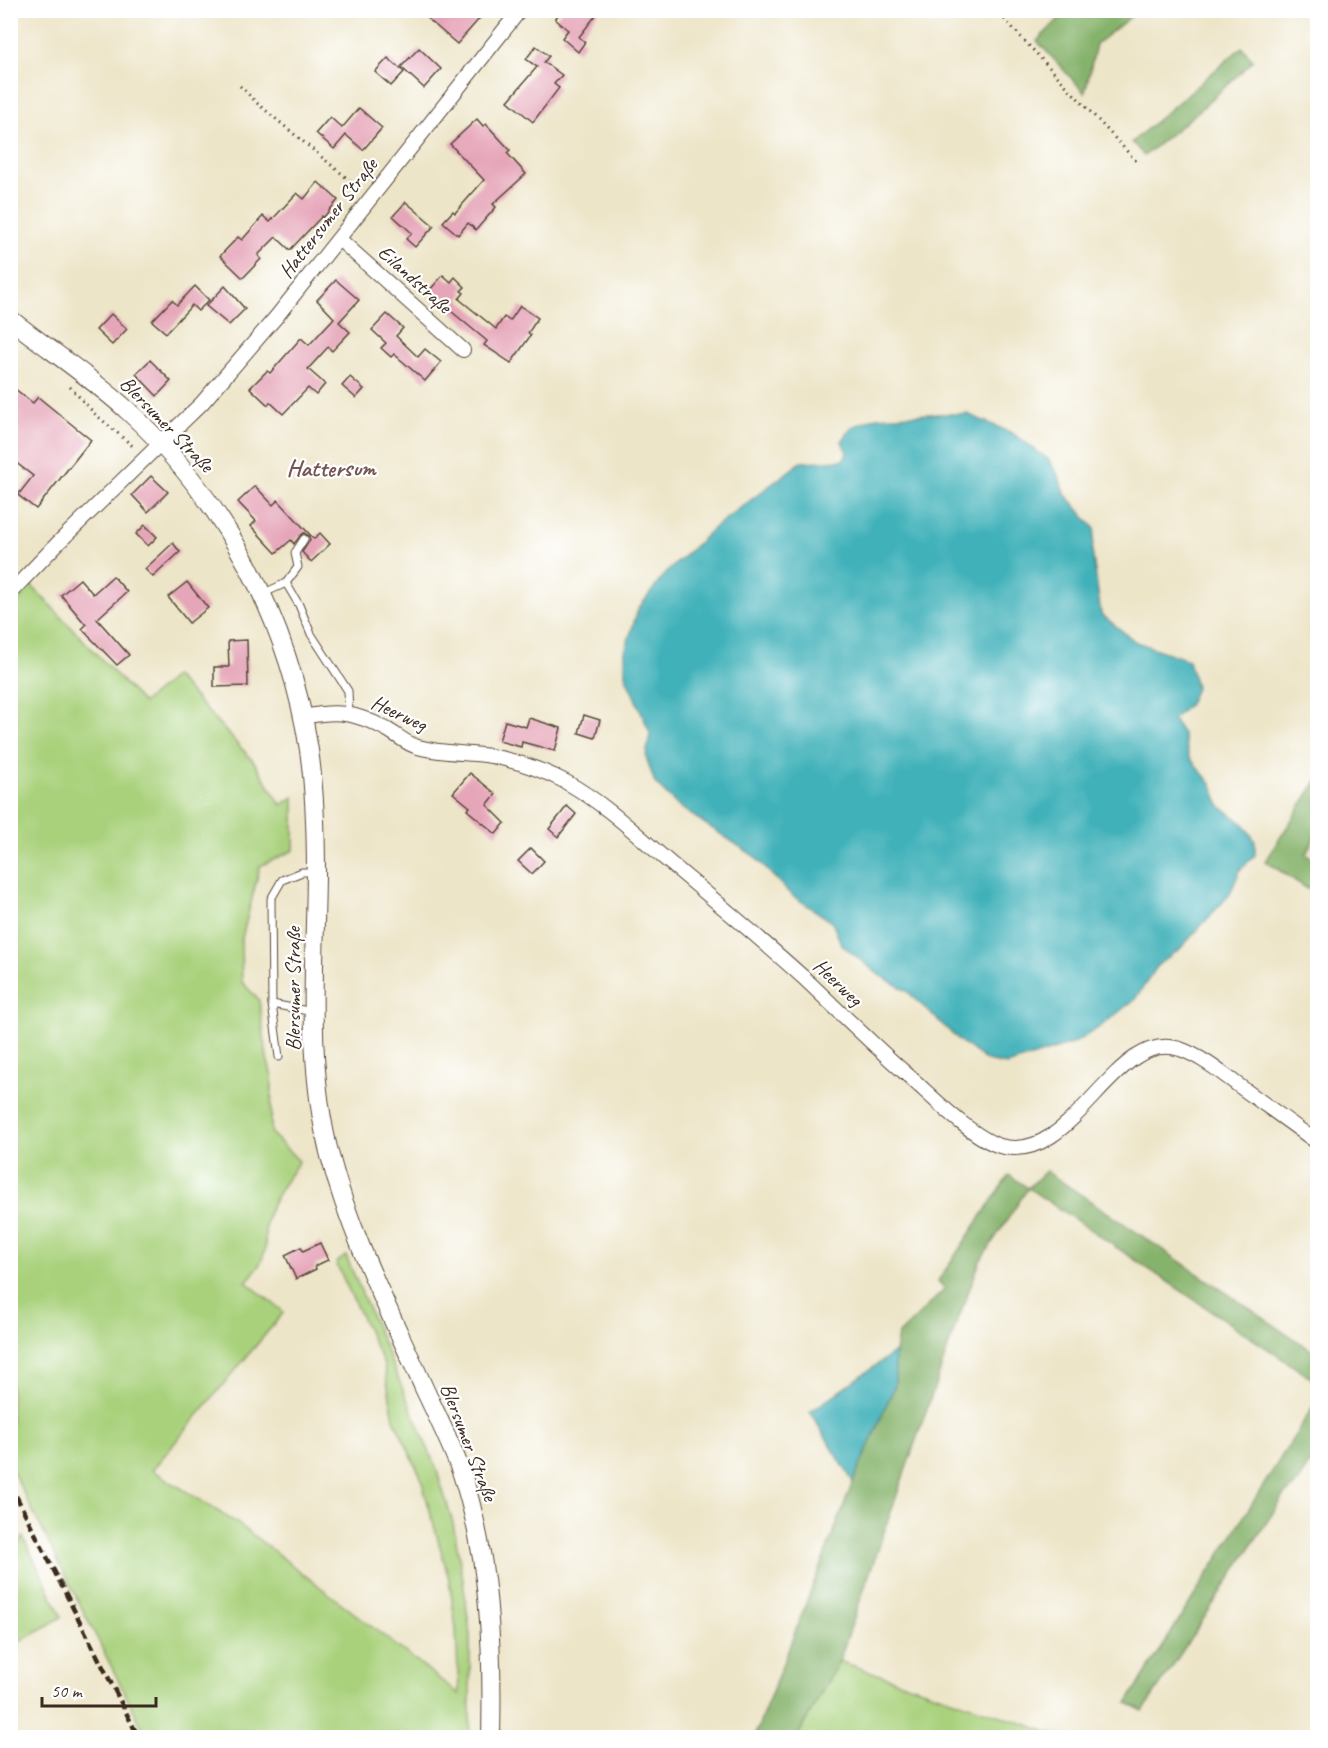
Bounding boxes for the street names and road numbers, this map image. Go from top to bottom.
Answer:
street label: Hattersumer Straße [273,151,384,283]
street label: Eilandstraße [373,239,459,320]
street label: Blersumer Straße [115,370,221,479]
street label: Heerweg [367,689,432,738]
street label: Blersumer Straße [280,925,306,1051]
street label: Heerweg [808,953,869,1012]
street label: Blersumer Straße [435,1379,504,1507]

